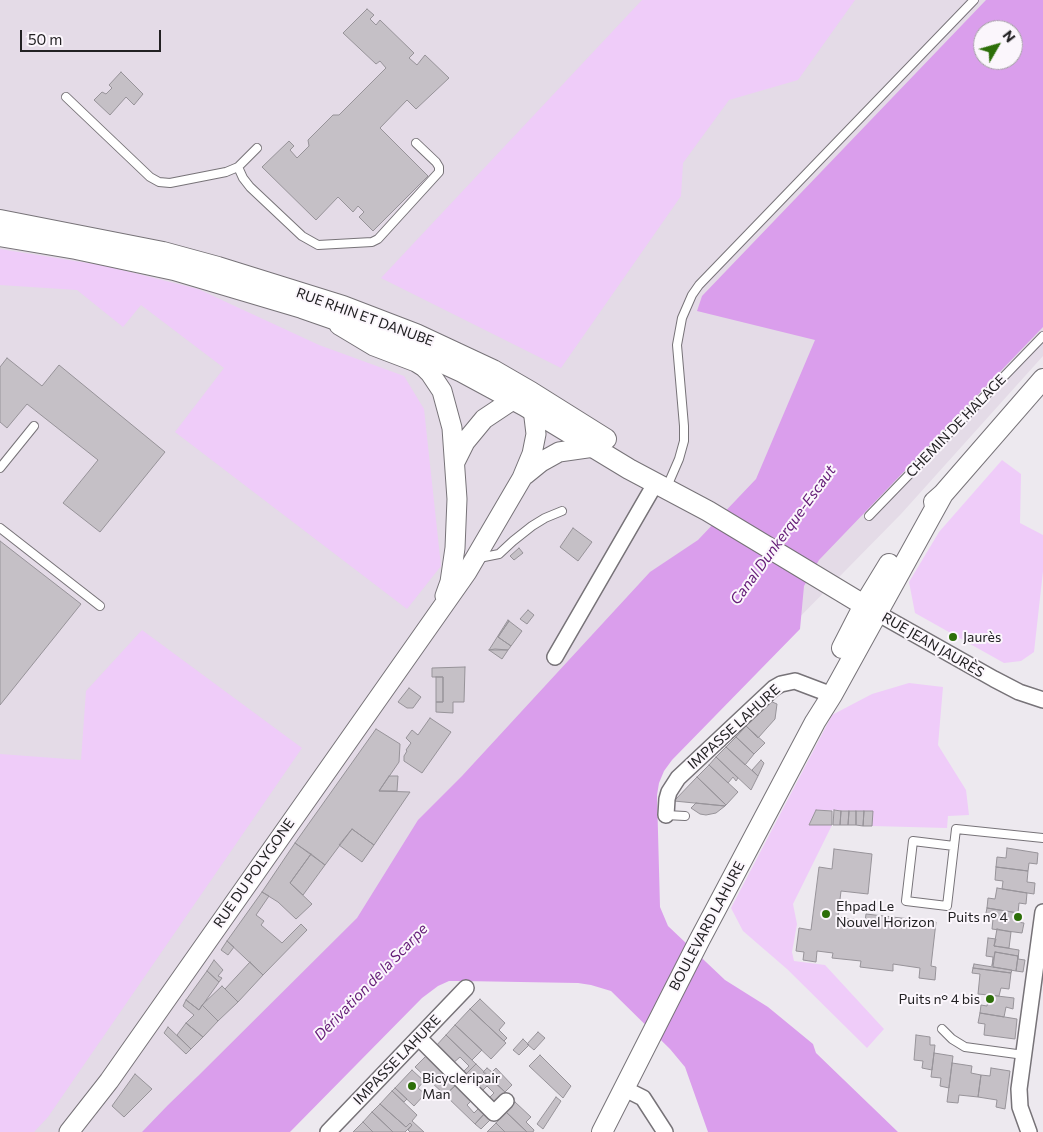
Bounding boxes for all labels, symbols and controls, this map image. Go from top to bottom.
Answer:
scale bar [22,20,164,52]
north arrow [973,20,1023,70]
text: N [999,27,1019,45]
text: 50 m [28,30,62,48]
street label: RUE RHIN ET DANUBE [294,284,436,350]
street label: CHEMIN DE HALAGE [903,371,1009,481]
water label: Canal Dunkerque-Escaut [726,462,840,608]
street label: RUE JEAN JAURÈS [879,609,987,681]
place label: Jaurès [963,629,1001,645]
marker: Jaurès [947,631,959,643]
street label: IMPASSE LAHURE [684,681,784,773]
street label: RUE DU POLYGONE [210,815,298,931]
street label: BOULEVARD LAHURE [666,859,748,993]
place label: Ehpad Le Nouvel Horizon [836,898,935,930]
marker: Ehpad Le Nouvel Horizon [820,908,832,920]
place label: Puits n° 4 [947,909,1008,925]
marker: Puits n° 4 [1012,911,1024,923]
water label: Dérivation de la Scarpe [311,920,431,1044]
place label: Puits n° 4 bis [899,991,980,1007]
marker: Puits n° 4 bis [984,993,996,1005]
street label: IMPASSE LAHURE [350,1012,444,1108]
place label: Bicycleripair Man [422,1070,500,1102]
marker: Bicycleripair Man [406,1080,418,1092]

